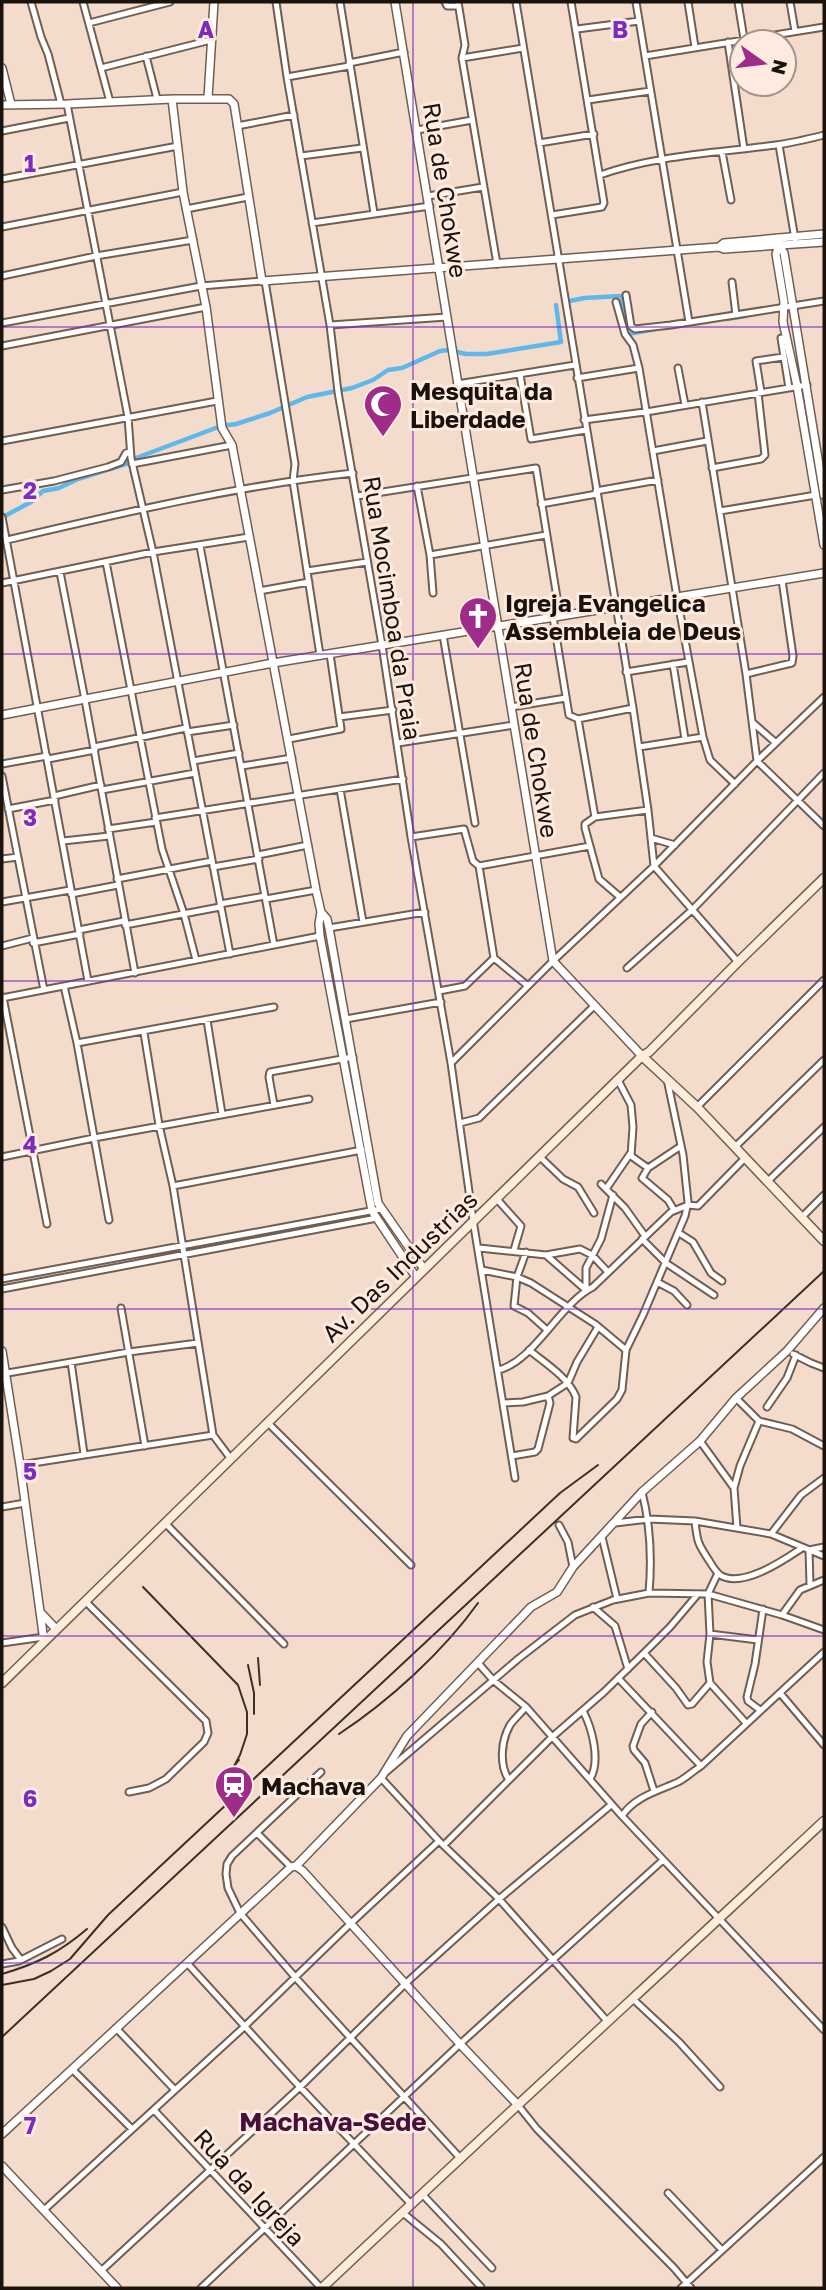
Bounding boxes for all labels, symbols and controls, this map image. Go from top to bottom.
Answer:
text: A [198,15,215,43]
text: B [612,15,628,43]
north arrow [728,28,798,98]
text: N [767,57,793,77]
street label: Rua de Chokwe [418,100,474,280]
text: 1 [24,149,36,177]
place label: Mesquita da Liberdade [410,376,553,433]
mosque icon: Mesquita da Liberdade [362,383,404,438]
street label: Rua Mocimboa da Praia [358,474,428,742]
text: 2 [23,476,37,504]
place label: Igreja Evangelica Assembleia de Deus [505,588,741,645]
church icon: Igreja Evangelica Assembleia de Deus [457,595,499,650]
street label: Rua de Chokwe [509,660,565,840]
text: 3 [23,803,37,831]
text: 4 [23,1130,37,1158]
street label: Av. Das Industrias [315,1184,483,1348]
text: 5 [23,1457,37,1485]
station icon: Machava [213,1764,255,1819]
place label: Machava [261,1771,366,1800]
text: 6 [23,1784,37,1812]
district label: Machava-Sede [239,2106,427,2137]
text: 7 [24,2111,36,2139]
street label: Rua da Igreja [188,2122,312,2252]

